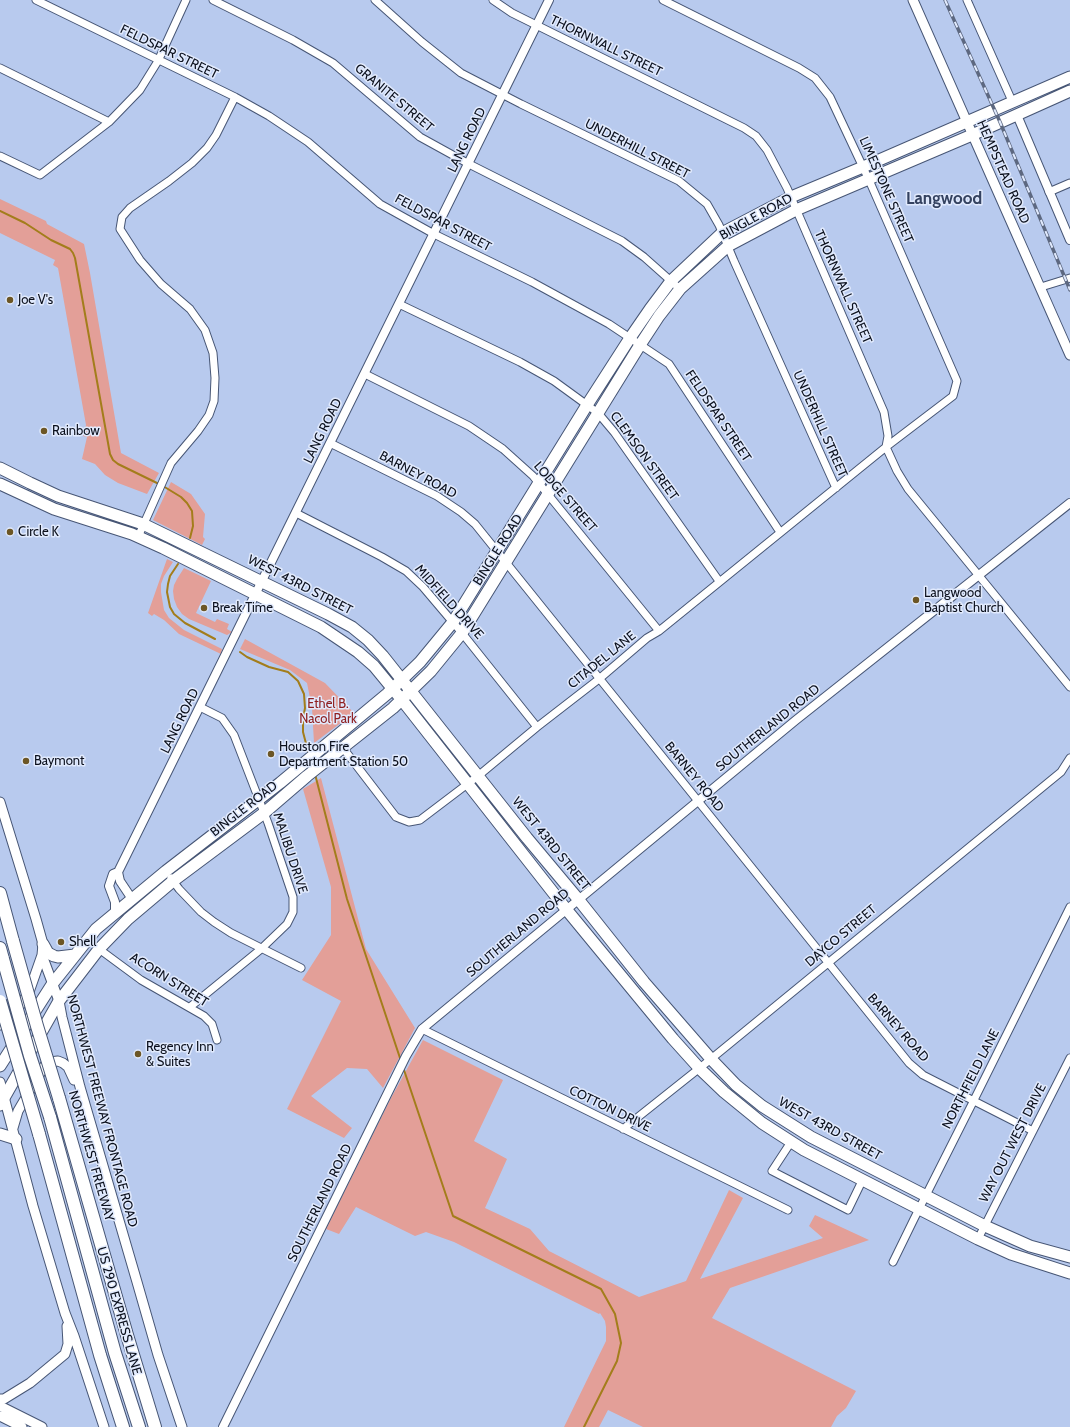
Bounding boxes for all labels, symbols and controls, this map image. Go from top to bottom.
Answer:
street label: THORNWALL STREET [547,12,665,80]
street label: FELDSPAR STREET [118,22,220,82]
street label: GRANITE STREET [352,61,436,135]
street label: LANG ROAD [445,105,489,175]
street label: UNDERHILL STREET [582,116,692,182]
street label: HEMPSTEAD ROAD [973,118,1033,226]
street label: LIMESTONE STREET [856,134,916,246]
district label: Langwood [906,189,982,209]
street label: FELDSPAR STREET [392,191,494,255]
street label: BINGLE ROAD [717,191,795,243]
street label: THORNWALL STREET [811,228,875,346]
place label: Joe V's [18,292,53,308]
marker: Joe V's [5,295,15,305]
street label: FELDSPAR STREET [682,367,754,465]
street label: UNDERHILL STREET [789,368,851,480]
street label: LANG ROAD [301,396,345,466]
street label: CLEMSON STREET [607,409,681,503]
place label: Rainbow [52,423,100,439]
marker: Rainbow [39,426,49,436]
street label: BARNEY ROAD [377,448,459,502]
street label: LODGE STREET [530,459,600,535]
street label: BINGLE ROAD [470,512,526,588]
place label: Circle K [18,524,59,540]
marker: Circle K [5,527,15,537]
street label: WEST 43RD STREET [245,552,355,618]
street label: MIDFIELD DRIVE [411,561,487,643]
place label: Langwood Baptist Church [924,585,1004,616]
marker: Langwood Baptist Church [911,595,921,605]
place label: Break Time [212,600,273,616]
marker: Break Time [199,603,209,613]
street label: CITADEL LANE [565,628,639,692]
street label: SOUTHERLAND ROAD [713,681,823,775]
street label: LANG ROAD [158,686,202,756]
park label: Ethel B. Nacol Park [299,696,357,727]
place label: Houston Fire Department Station 50 [279,739,408,770]
street label: BARNEY ROAD [661,739,727,815]
marker: Houston Fire Department Station 50 [266,749,276,759]
place label: Baymont [34,753,84,769]
marker: Baymont [21,756,31,766]
street label: BINGLE ROAD [207,778,281,840]
street label: WEST 43RD STREET [509,794,593,894]
street label: MALIBU DRIVE [270,811,310,895]
street label: SOUTHERLAND ROAD [463,885,573,981]
street label: DAYCO STREET [802,902,880,970]
place label: Shell [69,934,96,950]
marker: Shell [56,937,66,947]
street label: ACORN STREET [127,950,211,1010]
street label: BARNEY ROAD [864,991,932,1065]
street label: NORTHWEST FREEWAY FRONTAGE ROAD [63,993,141,1229]
street label: NORTHFIELD LANE [939,1026,1003,1132]
place label: Regency Inn & Suites [146,1039,214,1070]
marker: Regency Inn & Suites [133,1049,143,1059]
street label: WAY OUT WEST DRIVE [976,1081,1050,1205]
street label: COTTON DRIVE [567,1083,653,1135]
street label: NORTHWEST FREEWAY [65,1089,117,1223]
street label: WEST 43RD STREET [776,1094,884,1164]
street label: SOUTHERLAND ROAD [285,1141,355,1265]
street label: US 290 EXPRESS LANE [93,1245,145,1377]

